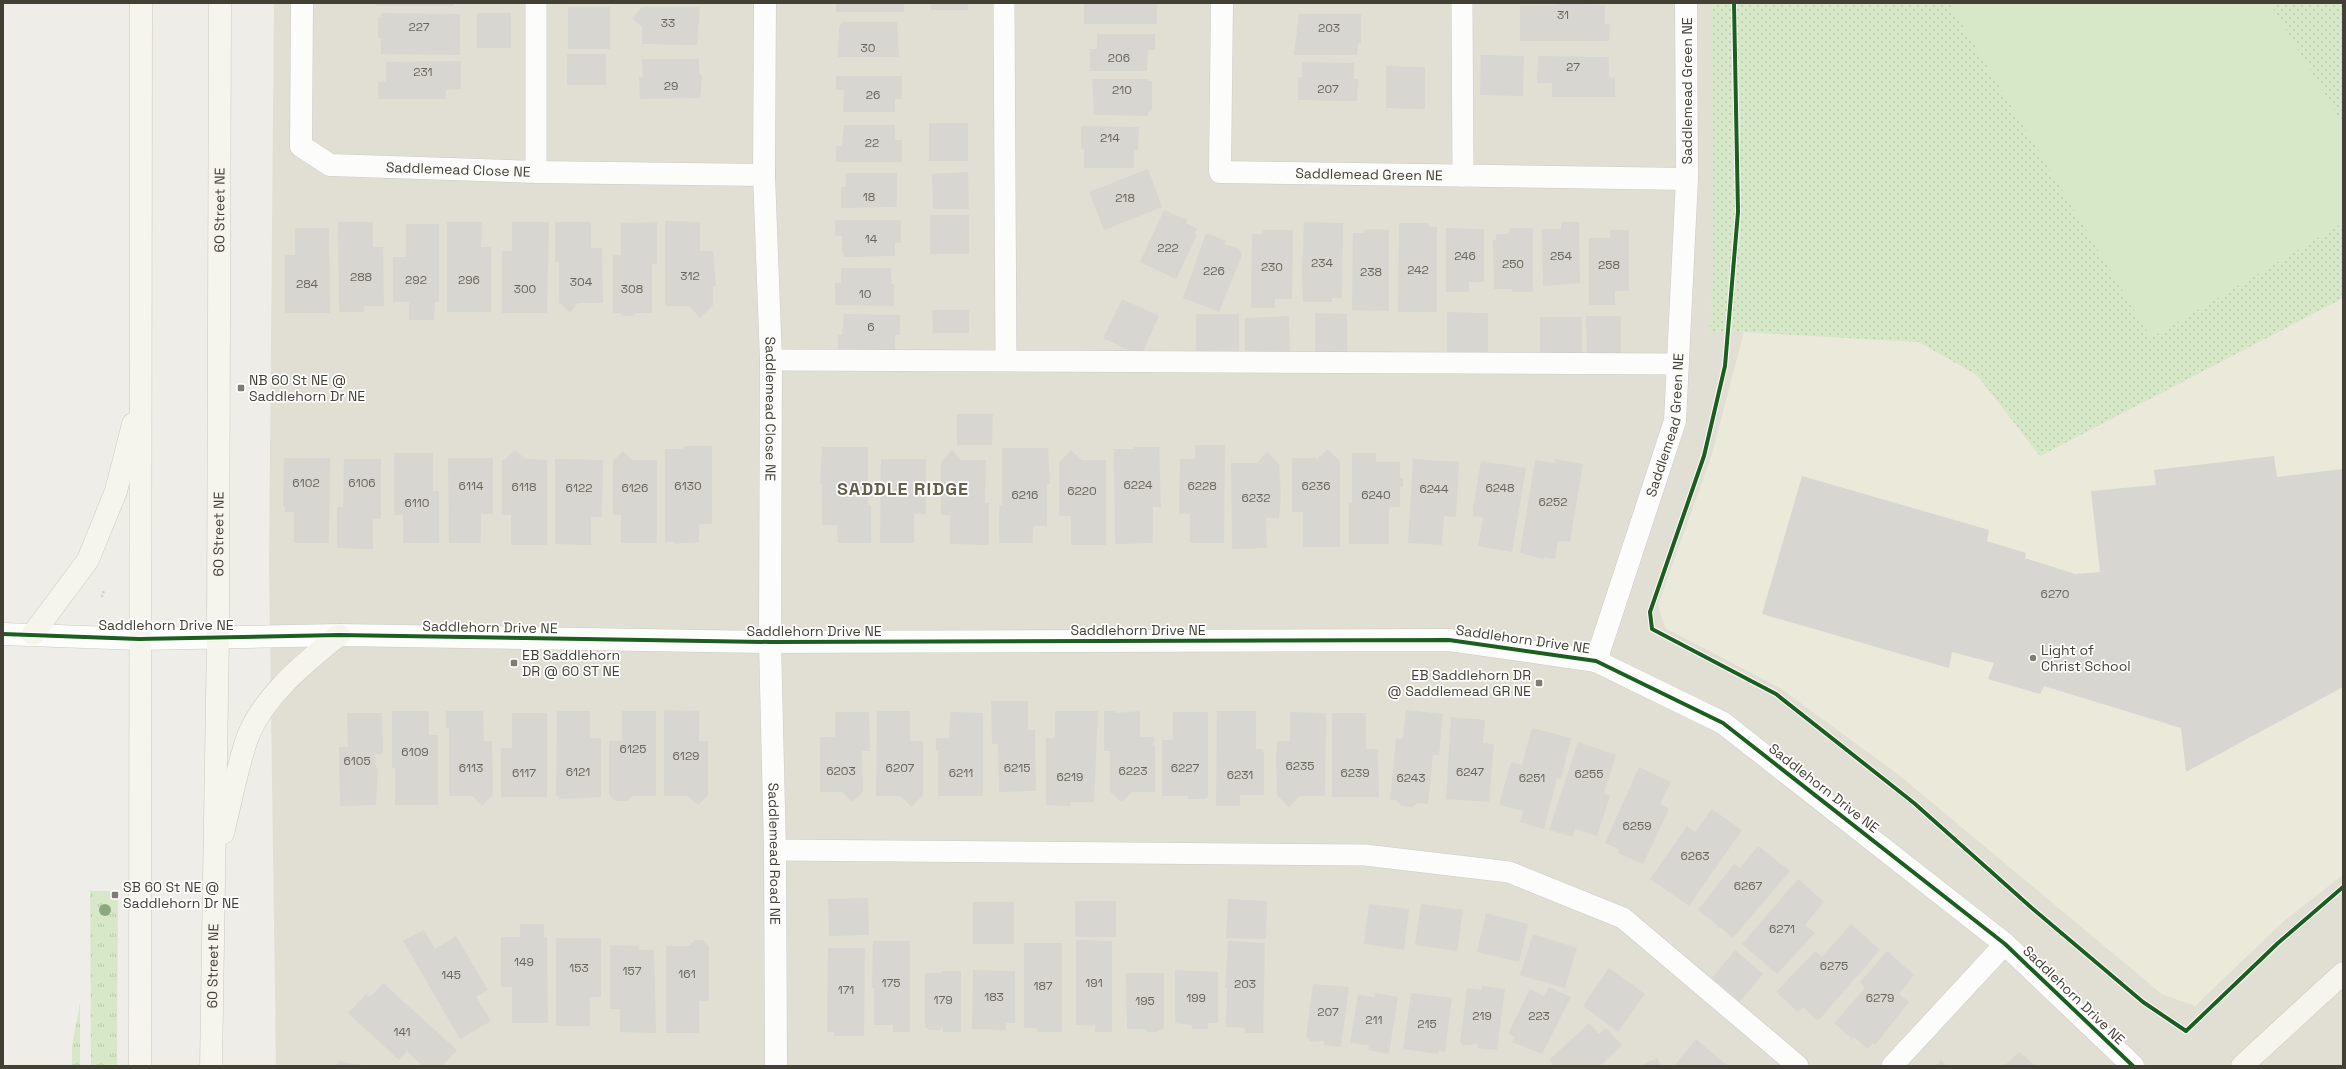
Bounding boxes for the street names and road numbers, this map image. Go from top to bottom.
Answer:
street label: Saddlemead Green NE [1678,17,1696,165]
street label: Saddlemead Close NE [386,158,531,181]
street label: Saddlemead Green NE [1295,164,1443,184]
street label: 60 Street NE [210,168,228,252]
street label: Saddlemead Close NE [761,336,780,481]
street label: Saddlemead Green NE [1642,353,1687,499]
street label: 60 Street NE [209,492,227,576]
street label: Saddlehorn Drive NE [98,616,234,634]
street label: Saddlehorn Drive NE [422,617,558,637]
street label: Saddlehorn Drive NE [1070,621,1206,639]
street label: Saddlehorn Drive NE [1455,621,1591,657]
street label: Saddlehorn Drive NE [746,622,882,640]
street label: Saddlehorn Drive NE [1765,739,1883,837]
street label: Saddlemead Road NE [764,782,784,925]
street label: 60 Street NE [203,923,222,1009]
street label: Saddlehorn Drive NE [2019,942,2129,1049]

